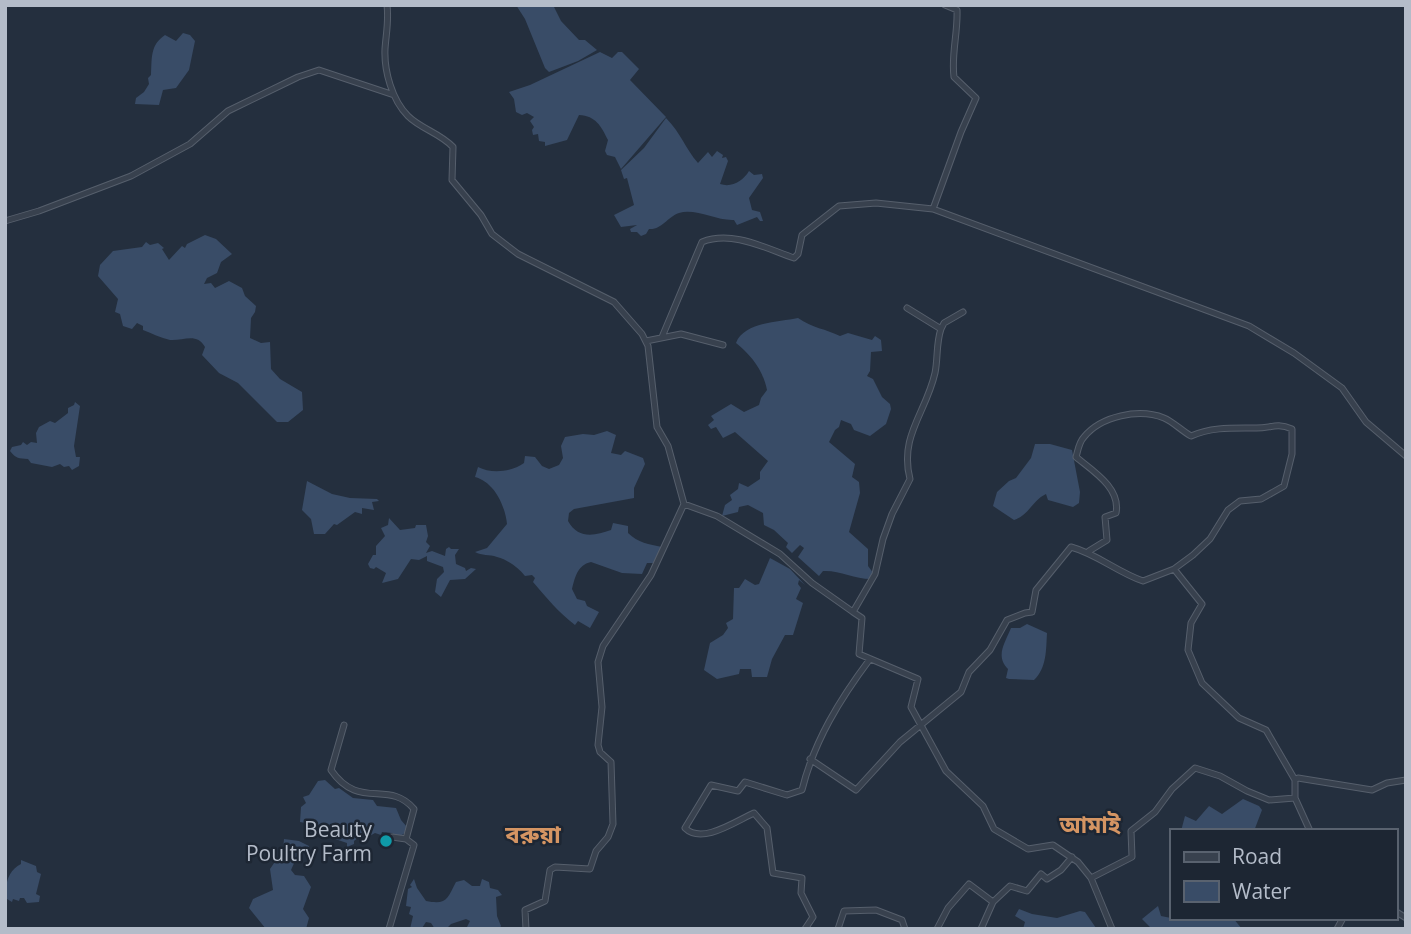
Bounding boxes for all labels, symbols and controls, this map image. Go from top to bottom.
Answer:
district label: আমাই [1058,808,1121,840]
place label: Beauty Poultry Farm [246,815,372,867]
district label: বরুয়া [504,817,562,850]
legend [1170,829,1397,920]
marker: Beauty Poultry Farm [378,833,394,849]
text: Road [1232,842,1282,870]
text: Water [1232,877,1291,905]

